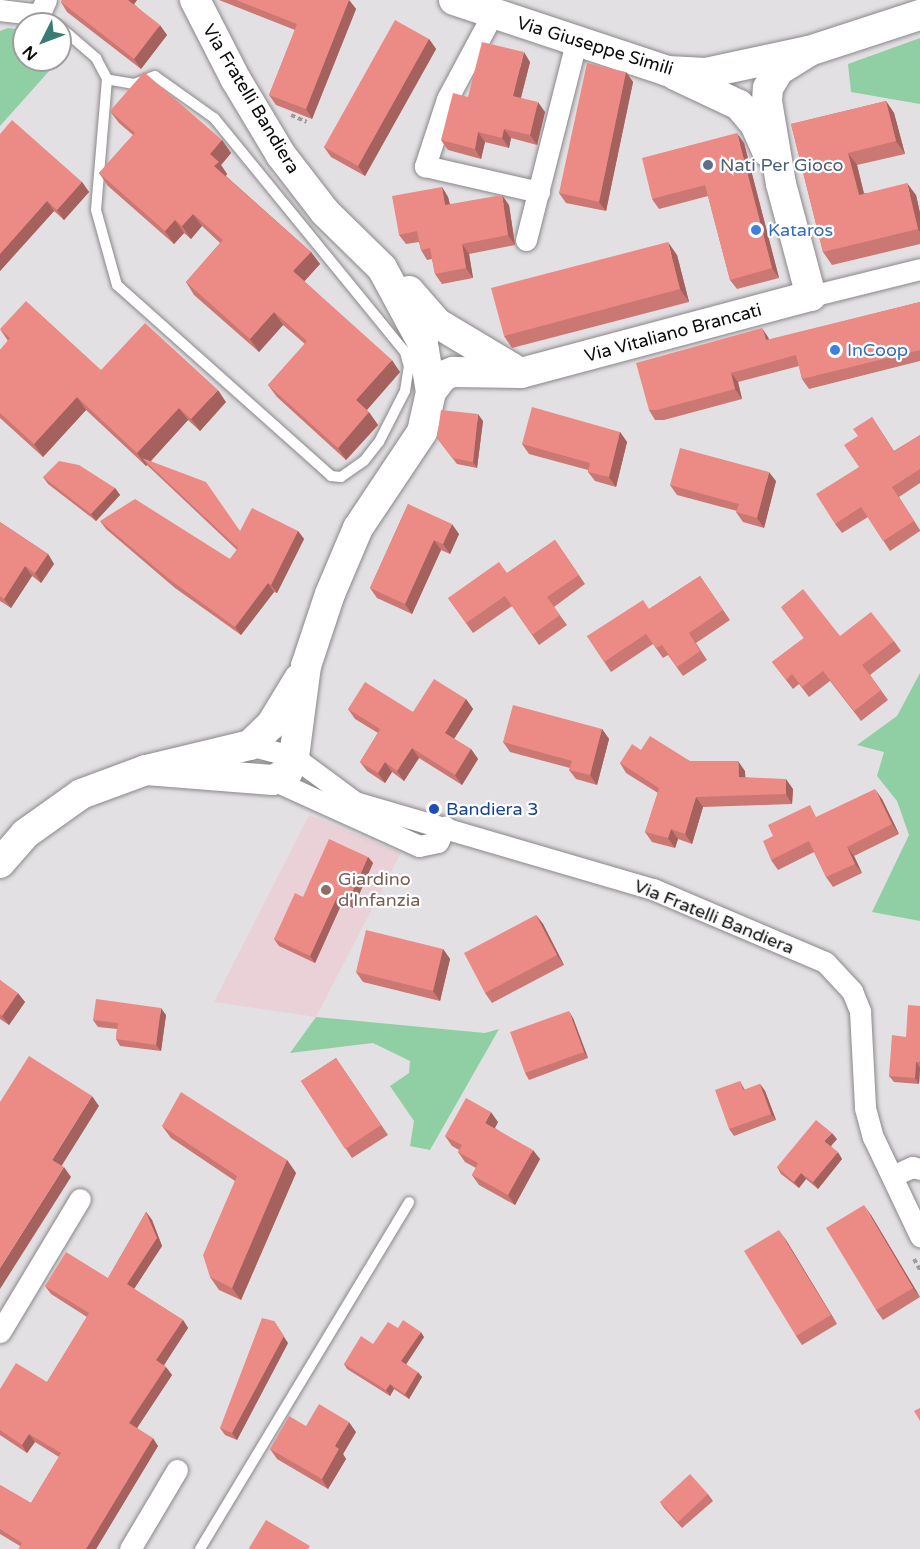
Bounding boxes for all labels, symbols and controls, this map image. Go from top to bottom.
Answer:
north arrow [12,12,72,72]
street label: Via Giuseppe Simili [514,12,676,80]
street label: Via Fratelli Bandiera [198,20,304,178]
text: N [18,41,42,64]
place label: Nati Per Gioco [720,154,844,176]
marker: Nati Per Gioco [701,158,715,172]
place label: Kataros [768,219,833,241]
marker: Kataros [749,223,763,237]
street label: Via Vitaliano Brancati [582,299,764,367]
place label: InCoop [847,339,908,361]
marker: InCoop [828,343,842,357]
place label: Bandiera 3 [446,798,539,820]
marker: Bandiera 3 [427,802,441,816]
place label: Giardino d'Infanzia [338,869,420,912]
street label: Via Fratelli Bandiera [631,875,797,959]
marker: Giardino d'Infanzia [319,883,333,897]

